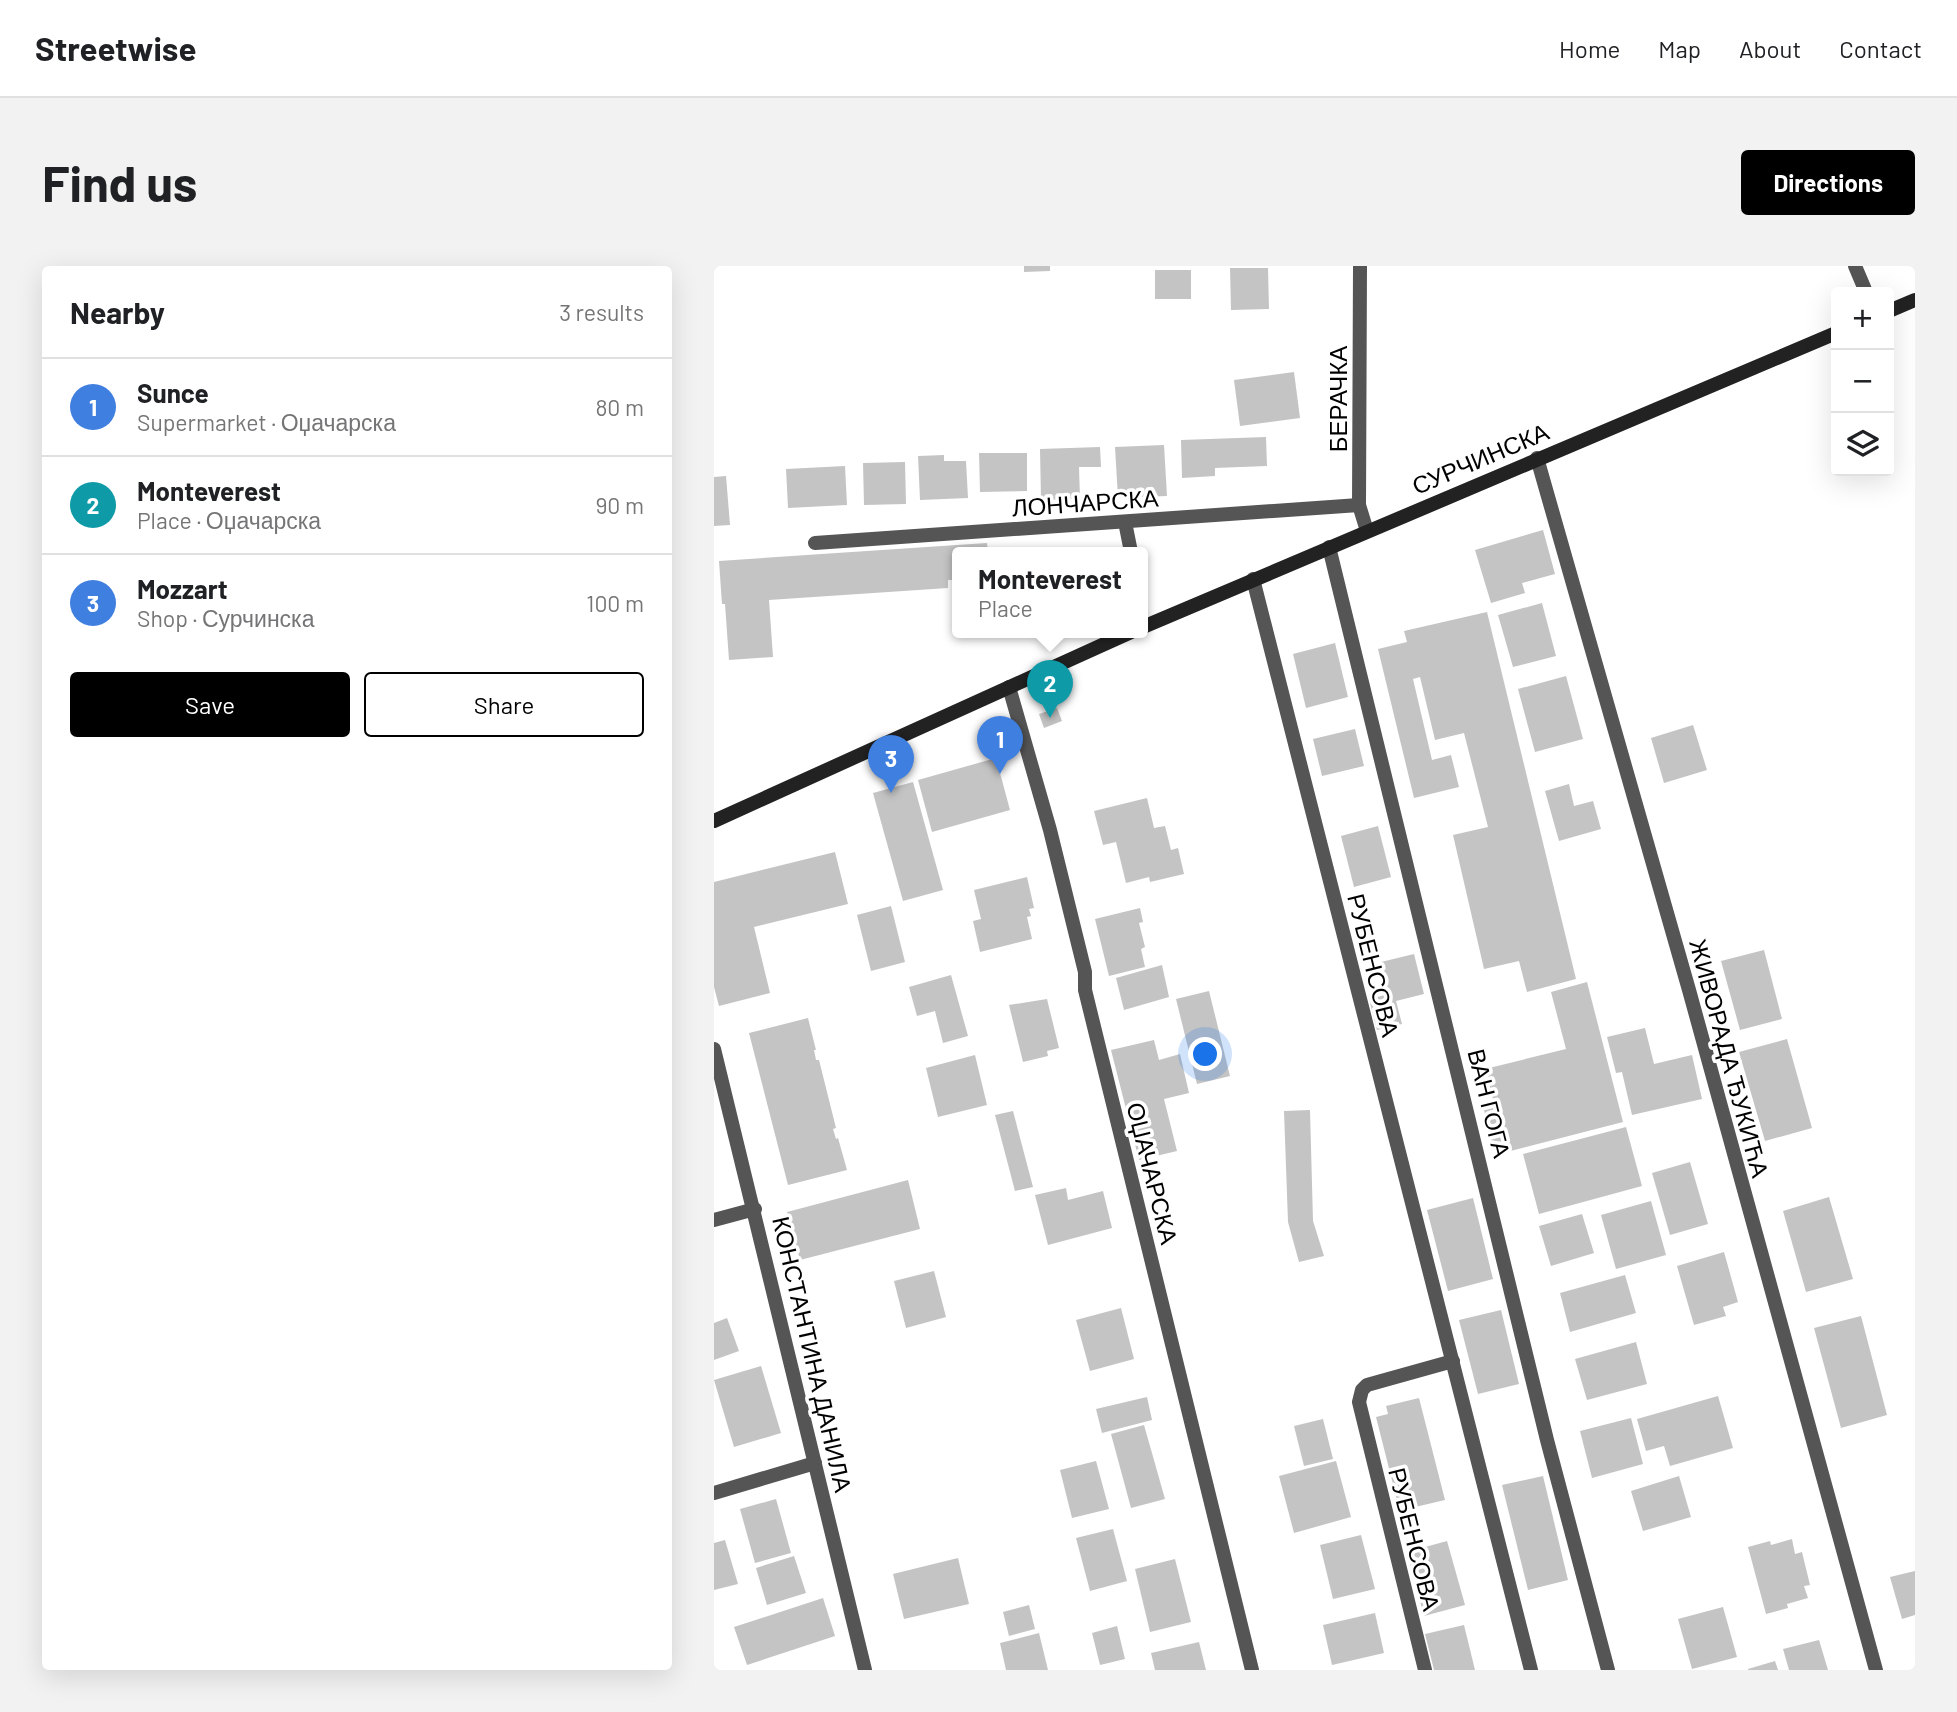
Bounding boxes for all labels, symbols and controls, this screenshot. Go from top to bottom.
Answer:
text: Streetwise [35,28,196,68]
text: Home [1559,34,1620,63]
text: Map [1658,34,1701,63]
text: About [1739,34,1801,63]
text: Contact [1839,34,1922,63]
button: Directions [1741,150,1915,215]
text: Find us [42,153,197,212]
map controls [1831,287,1894,476]
button: + [1831,287,1894,350]
text: Nearby [70,294,165,330]
text: 3 results [559,298,644,326]
street label: БЕРАЧКА [1323,346,1352,452]
button: − [1831,350,1894,413]
text: Sunce [137,377,209,408]
text: 1 [89,393,97,421]
text: 80 m [595,393,644,421]
text: Supermarket · Оџачарска [137,408,396,436]
button: layers [1831,413,1894,476]
street label: СУРЧИНСКА [1407,416,1553,500]
text: Monteverest [137,475,281,506]
street label: ЛОНЧАРСКА [1011,482,1159,522]
text: 2 [87,491,99,519]
text: 90 m [595,491,644,519]
text: Place · Оџачарска [137,506,321,534]
popup [952,547,1148,638]
text: Monteverest [978,563,1122,594]
text: Mozzart [137,573,228,604]
text: 3 [87,589,99,617]
text: 100 m [586,589,644,617]
text: Place [978,594,1033,622]
text: Shop · Сурчинска [137,604,314,632]
pin: 2 [1027,660,1073,718]
button: Save [70,672,350,737]
button: Share [364,672,644,737]
pin: 1 [977,716,1023,774]
pin: 3 [868,735,914,793]
street label: РУБЕНСОВА [1342,890,1406,1040]
street label: ЖИВОРАДА ЂУКИЋА [1684,936,1776,1180]
your location [1188,1037,1222,1071]
street label: ВАН ГОГА [1462,1046,1518,1160]
street label: ОЏАЧАРСКА [1121,1099,1185,1247]
street label: КОНСТАНТИНА ДАНИЛА [767,1213,859,1495]
street label: РУБЕНСОВА [1383,1464,1447,1614]

